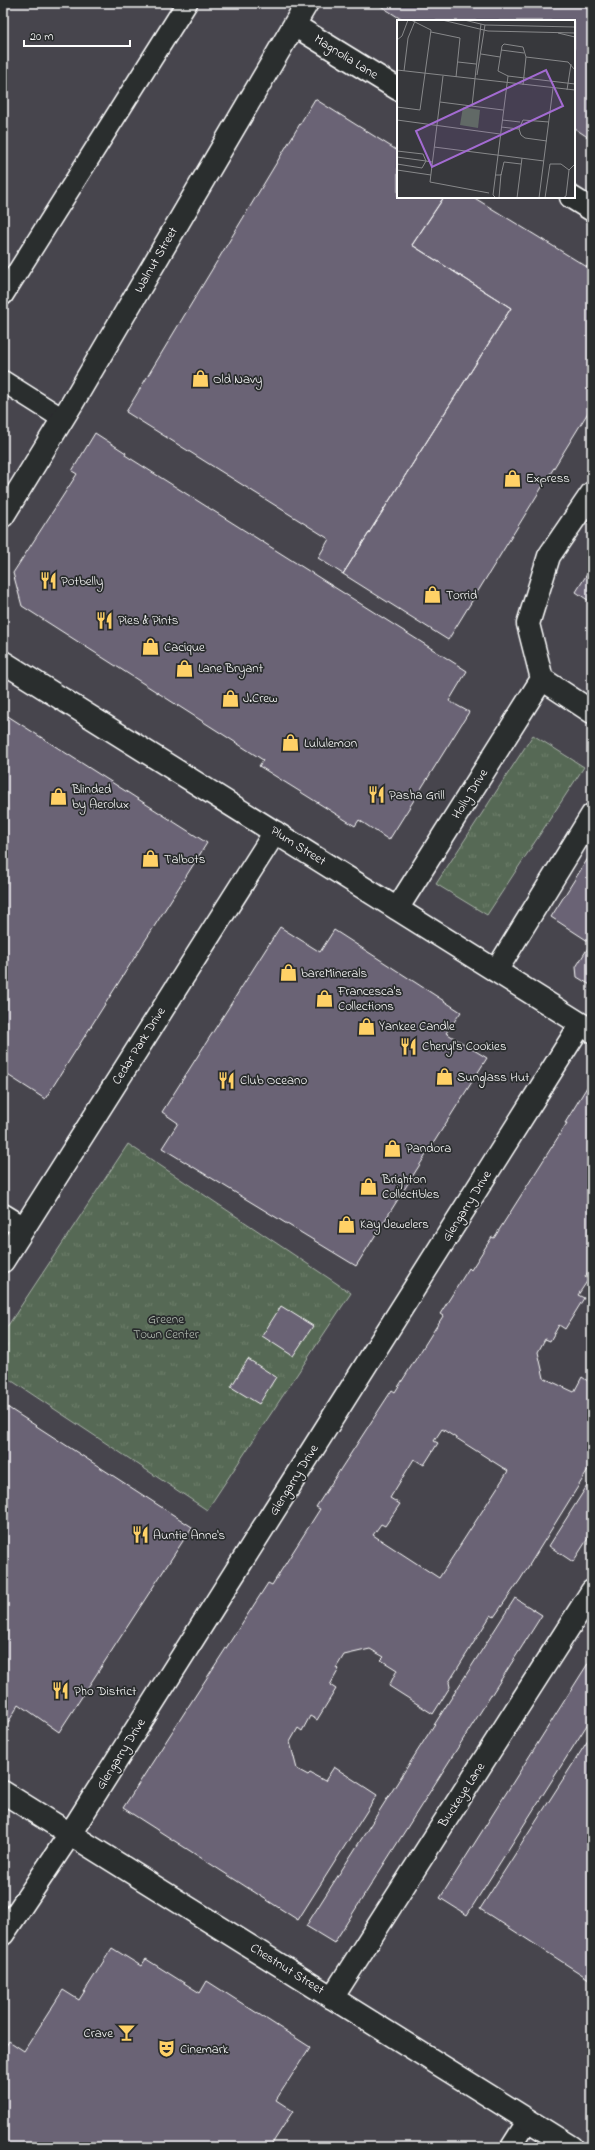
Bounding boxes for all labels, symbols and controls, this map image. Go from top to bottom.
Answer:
inset map [397,20,575,198]
scale bar [24,22,130,48]
text: 20 m [30,28,53,46]
street label: Magnolia Lane [310,30,382,85]
street label: Walnut Street [129,223,183,297]
shop icon: Old Navy [190,369,210,389]
place label: Old Navy [213,370,262,390]
shop icon: Express [503,468,523,488]
place label: Express [526,469,570,488]
restaurant icon: Potbelly [38,571,58,591]
place label: Potbelly [61,572,103,592]
shop icon: Torrid [423,585,443,605]
place label: Torrid [446,586,478,605]
restaurant icon: Pies & Pints [95,610,115,630]
place label: Pies & Pints [118,611,179,630]
shop icon: Cacique [141,637,161,657]
place label: Cacique [164,638,205,657]
shop icon: Lane Bryant [175,658,195,678]
place label: Lane Bryant [198,659,264,679]
shop icon: J.Crew [220,688,240,708]
place label: J.Crew [243,689,278,708]
shop icon: Lululemon [281,733,301,753]
place label: Lululemon [304,734,357,753]
street label: Holly Drive [447,765,494,823]
place label: Blinded by Aerolux [71,780,129,815]
restaurant icon: Pasha Grill [366,785,386,805]
shop icon: Blinded by Aerolux [49,786,69,806]
place label: Pasha Grill [389,786,445,805]
street label: Plum Street [266,821,330,871]
shop icon: Talbots [141,849,161,869]
place label: Talbots [164,850,206,869]
shop icon: bareMinerals [278,963,298,983]
place label: bareMinerals [301,964,367,983]
place label: Francesca's Collections [337,982,402,1016]
shop icon: Francesca's Collections [315,988,335,1008]
street label: Cedar Park Drive [108,1003,171,1089]
shop icon: Yankee Candle [356,1016,376,1036]
place label: Yankee Candle [379,1017,455,1036]
restaurant icon: Cheryl's Cookies [399,1036,419,1056]
place label: Cheryl's Cookies [422,1037,507,1057]
shop icon: Sunglass Hut [434,1067,454,1087]
place label: Sunglass Hut [457,1068,530,1088]
restaurant icon: Club Oceano [217,1070,237,1090]
place label: Club Oceano [240,1071,307,1090]
shop icon: Pandora [383,1138,403,1158]
place label: Pandora [406,1139,451,1158]
street label: Glengarry Drive [437,1166,497,1246]
place label: Brighton Collectibles [381,1170,440,1204]
shop icon: Brighton Collectibles [359,1176,379,1196]
shop icon: Kay Jewelers [337,1214,357,1234]
place label: Kay Jewelers [360,1215,429,1235]
park label: Greene Town Center [133,1310,200,1344]
street label: Glengarry Drive [264,1440,324,1520]
restaurant icon: Auntie Anne's [130,1525,150,1545]
place label: Auntie Anne's [153,1526,226,1545]
restaurant icon: Pho District [51,1681,71,1701]
place label: Pho District [74,1682,137,1701]
street label: Glengarry Drive [91,1714,151,1794]
street label: Buckeye Lane [433,1759,491,1833]
street label: Chestnut Street [246,1939,328,2000]
bar icon: Crave [116,2023,136,2043]
place label: Crave [84,2024,113,2043]
theatre icon: Cinemark [157,2039,177,2059]
place label: Cinemark [180,2040,229,2059]

